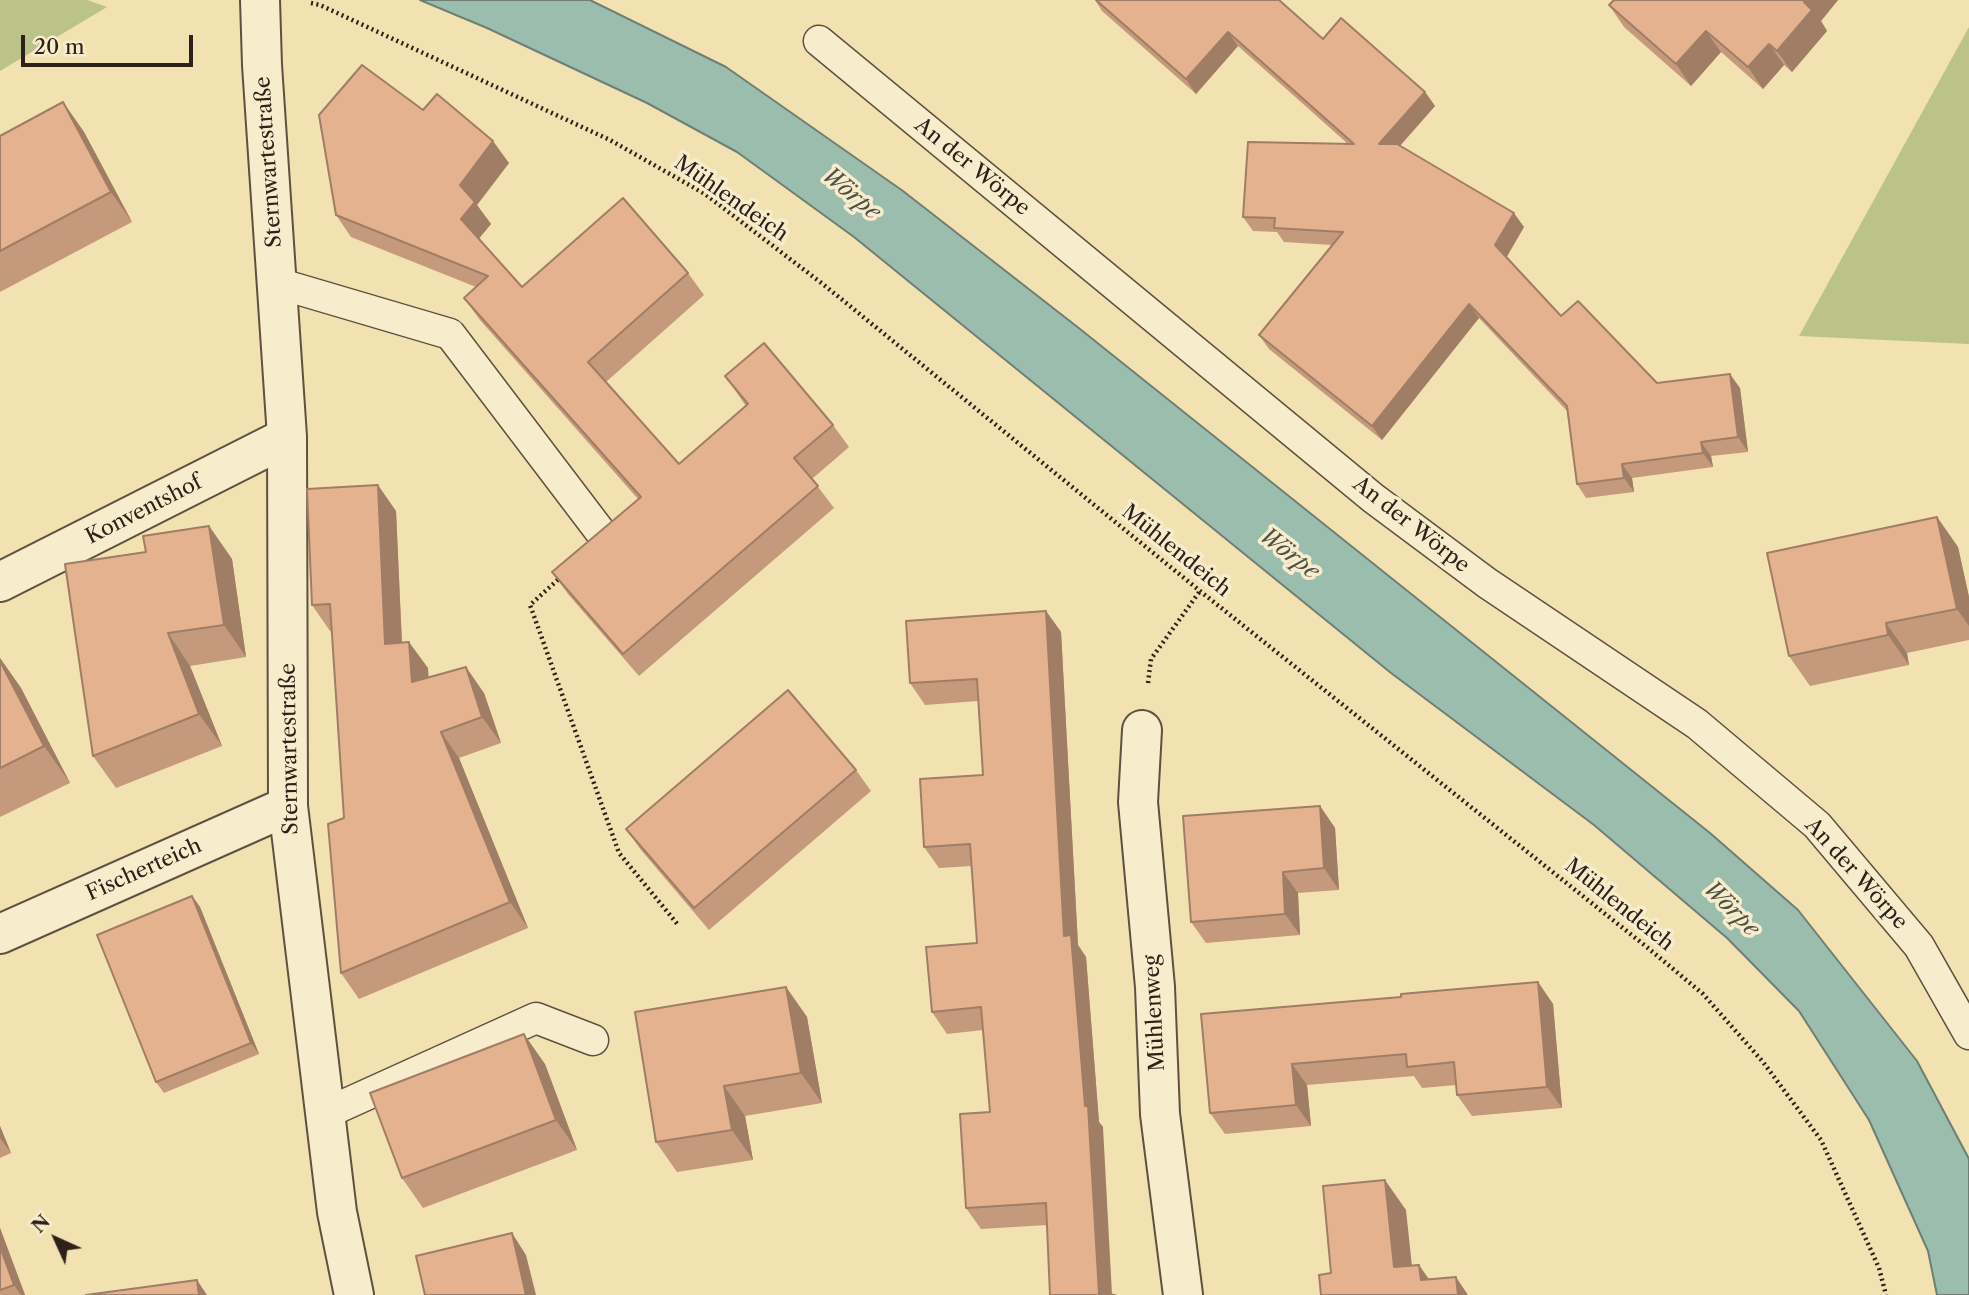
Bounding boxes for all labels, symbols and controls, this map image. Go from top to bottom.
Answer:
scale bar [24,21,196,65]
text: 20 m [34,34,85,59]
street label: Sternwartestraße [250,75,288,249]
street label: An der Wörpe [909,113,1035,221]
street label: Mühlendeich [669,151,793,247]
water label: Wörpe [816,162,886,226]
street label: Konventshof [82,470,206,550]
street label: An der Wörpe [1348,472,1474,578]
street label: Mühlendeich [1116,499,1236,603]
water label: Wörpe [1254,522,1324,586]
street label: Sternwartestraße [276,663,304,835]
street label: An der Wörpe [1799,813,1913,935]
street label: Fischerteich [82,833,206,907]
street label: Mühlendeich [1559,853,1679,957]
water label: Wörpe [1697,875,1765,943]
street label: Mühlenweg [1139,954,1171,1072]
north arrow [21,1204,91,1274]
text: N [27,1210,55,1238]

